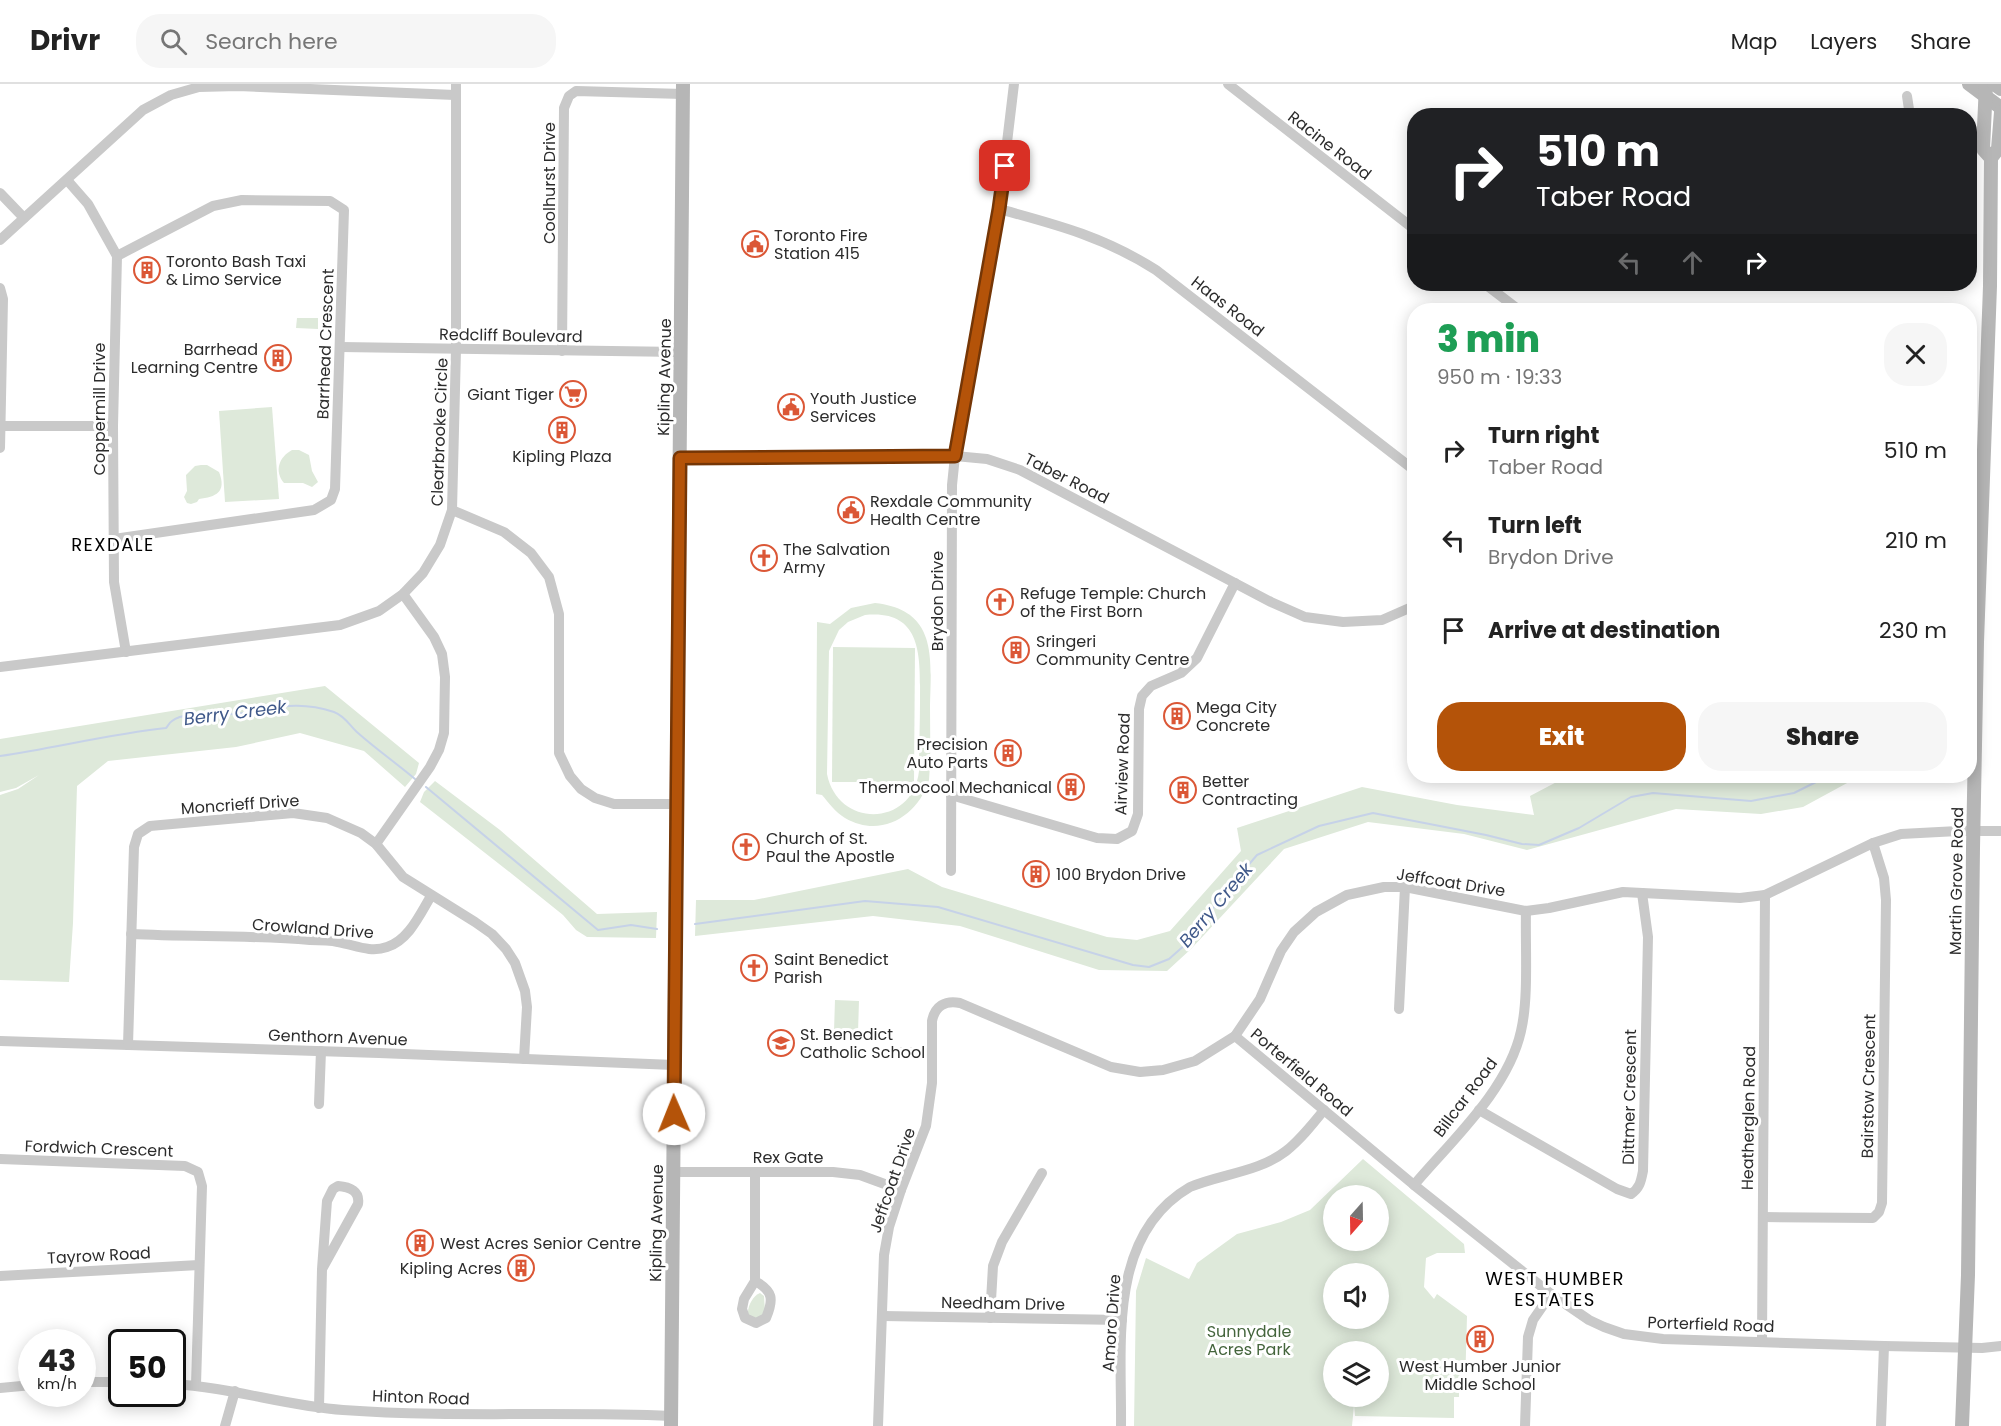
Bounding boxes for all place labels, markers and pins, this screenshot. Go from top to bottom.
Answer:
pin [979,140,1030,191]
place label: Toronto Fire Station 415 [774,224,868,265]
public building icon: Toronto Fire Station 415 [740,229,770,259]
place label: Toronto Bash Taxi & Limo Service [166,250,306,291]
building icon: Toronto Bash Taxi & Limo Service [132,255,162,285]
place label: Barrhead Learning Centre [131,338,258,379]
building icon: Barrhead Learning Centre [263,343,293,373]
supermarket icon: Giant Tiger [558,379,588,409]
place label: Giant Tiger [467,383,554,406]
place label: Youth Justice Services [810,387,917,428]
public building icon: Youth Justice Services [776,392,806,422]
building icon: Kipling Plaza [547,415,577,445]
place label: Kipling Plaza [512,445,612,468]
place label: Rexdale Community Health Centre [870,490,1032,531]
public building icon: Rexdale Community Health Centre [836,495,866,525]
place label: The Salvation Army [783,538,890,579]
church icon: The Salvation Army [749,543,779,573]
place label: Refuge Temple: Church of the First Born [1020,582,1206,623]
church icon: Refuge Temple: Church of the First Born [985,587,1015,617]
place label: Sringeri Community Centre [1036,630,1189,671]
building icon: Sringeri Community Centre [1001,635,1031,665]
place label: Mega City Concrete [1196,696,1277,737]
building icon: Mega City Concrete [1162,701,1192,731]
place label: Precision Auto Parts [906,733,988,774]
building icon: Precision Auto Parts [993,738,1023,768]
place label: Better Contracting [1202,770,1298,811]
building icon: Thermocool Mechanical [1056,772,1086,802]
building icon: Better Contracting [1168,775,1198,805]
place label: Thermocool Mechanical [859,776,1052,799]
place label: Church of St. Paul the Apostle [766,827,895,868]
church icon: Church of St. Paul the Apostle [731,832,761,862]
building icon: 100 Brydon Drive [1021,859,1051,889]
place label: 100 Brydon Drive [1056,863,1186,886]
place label: Saint Benedict Parish [774,948,889,989]
church icon: Saint Benedict Parish [739,953,769,983]
place label: St. Benedict Catholic School [800,1023,925,1064]
school or university icon: St. Benedict Catholic School [766,1028,796,1058]
building icon: West Acres Senior Centre [405,1228,435,1258]
place label: West Acres Senior Centre [440,1232,641,1255]
building icon: Kipling Acres [506,1253,536,1283]
place label: Kipling Acres [400,1257,502,1280]
building icon: West Humber Junior Middle School [1465,1324,1495,1354]
place label: West Humber Junior Middle School [1399,1355,1561,1396]

